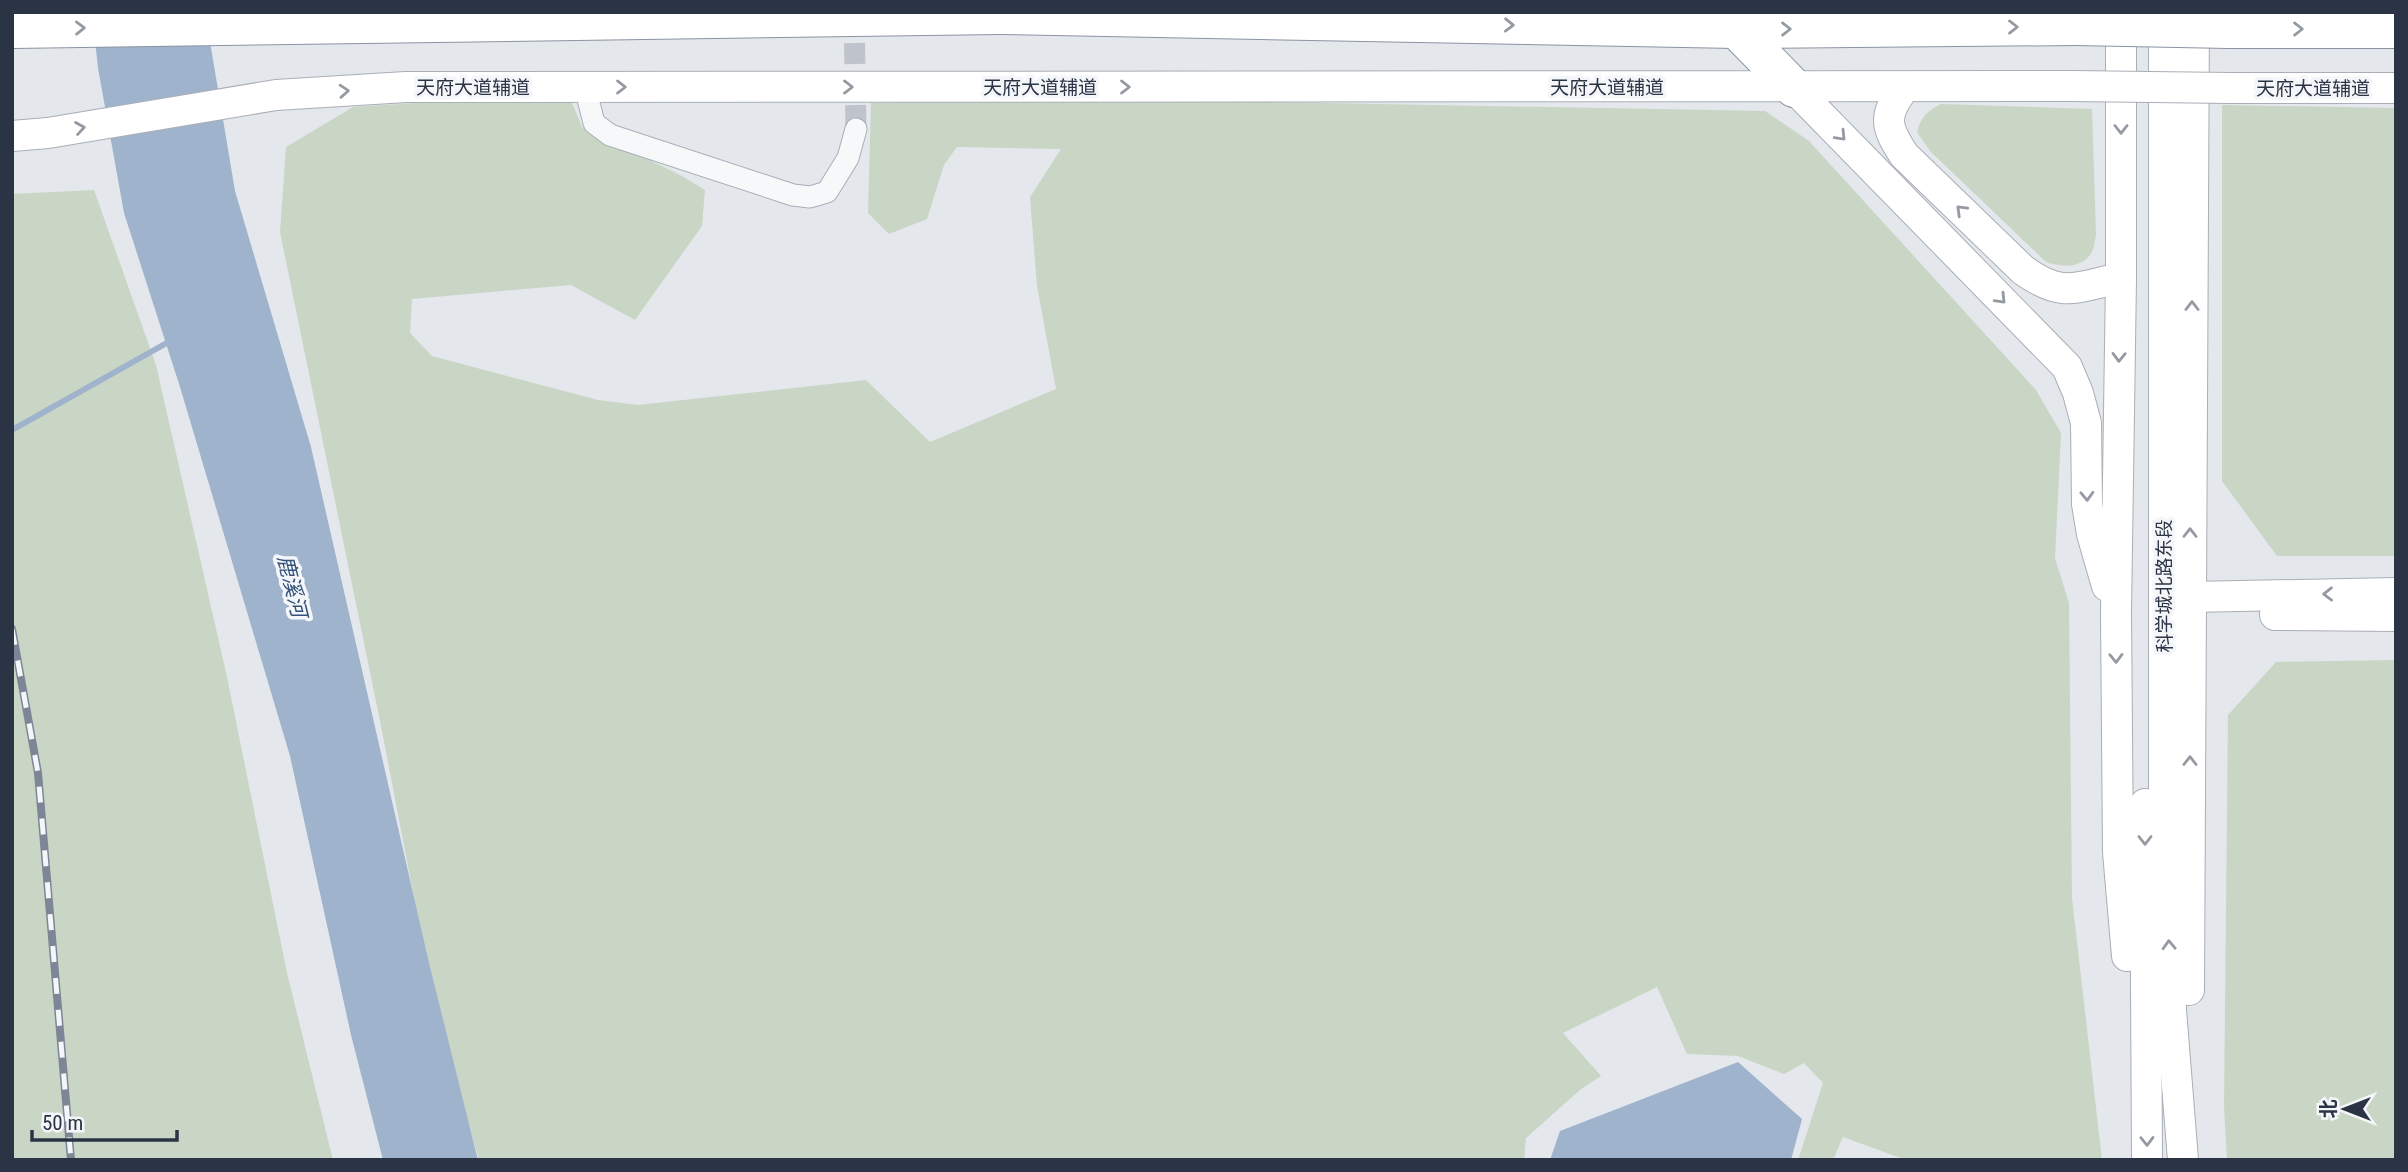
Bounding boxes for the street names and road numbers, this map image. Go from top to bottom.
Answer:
street label: 天府大道辅道 [416,76,530,99]
street label: 天府大道辅道 [983,76,1097,99]
street label: 天府大道辅道 [1550,76,1664,99]
street label: 天府大道辅道 [2256,77,2370,100]
street label: 科学城北路东段 [2153,519,2176,653]

